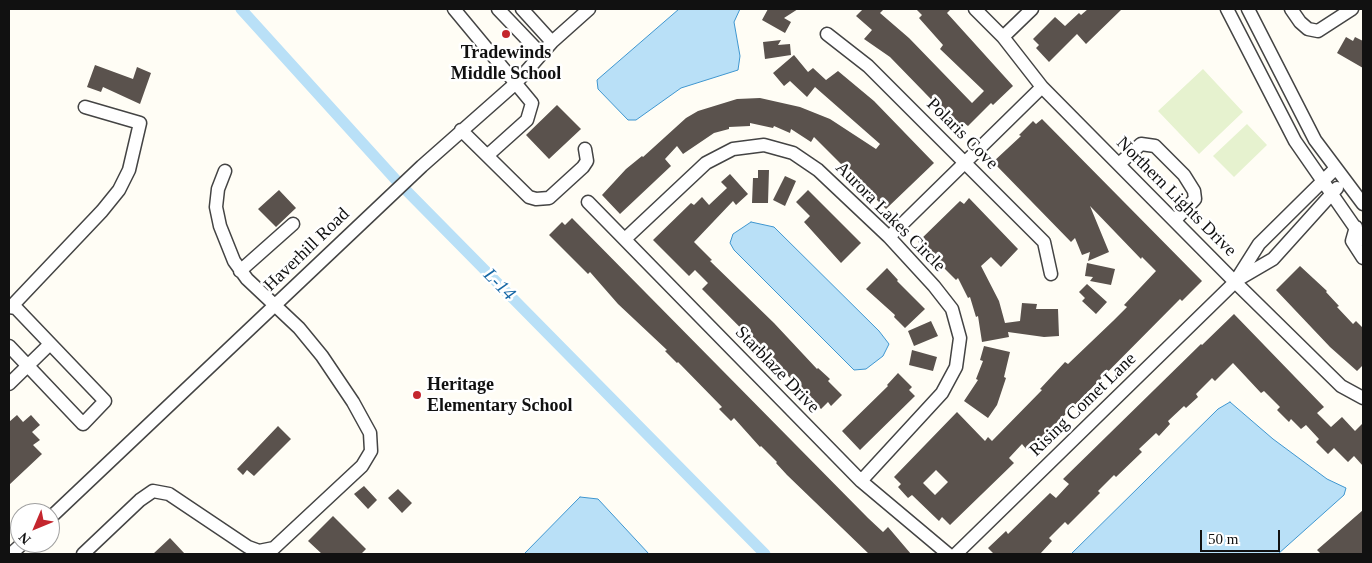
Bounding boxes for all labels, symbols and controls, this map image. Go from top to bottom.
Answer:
marker: Tradewinds Middle School [500,28,512,40]
place label: Tradewinds Middle School [451,42,561,84]
street label: Polaris Cove [922,94,1002,174]
street label: Northern Lights Drive [1111,132,1241,262]
street label: Aurora Lakes Circle [830,157,950,277]
street label: Haverhill Road [260,204,354,296]
water label: L-14 [478,264,520,306]
street label: Starblaze Drive [730,322,824,418]
street label: Rising Comet Lane [1025,349,1141,461]
place label: Heritage Elementary School [427,374,572,416]
marker: Heritage Elementary School [411,389,423,401]
north arrow [10,503,60,553]
scale bar [1202,520,1282,552]
text: N [16,529,34,547]
text: 50 m [1208,531,1238,547]

